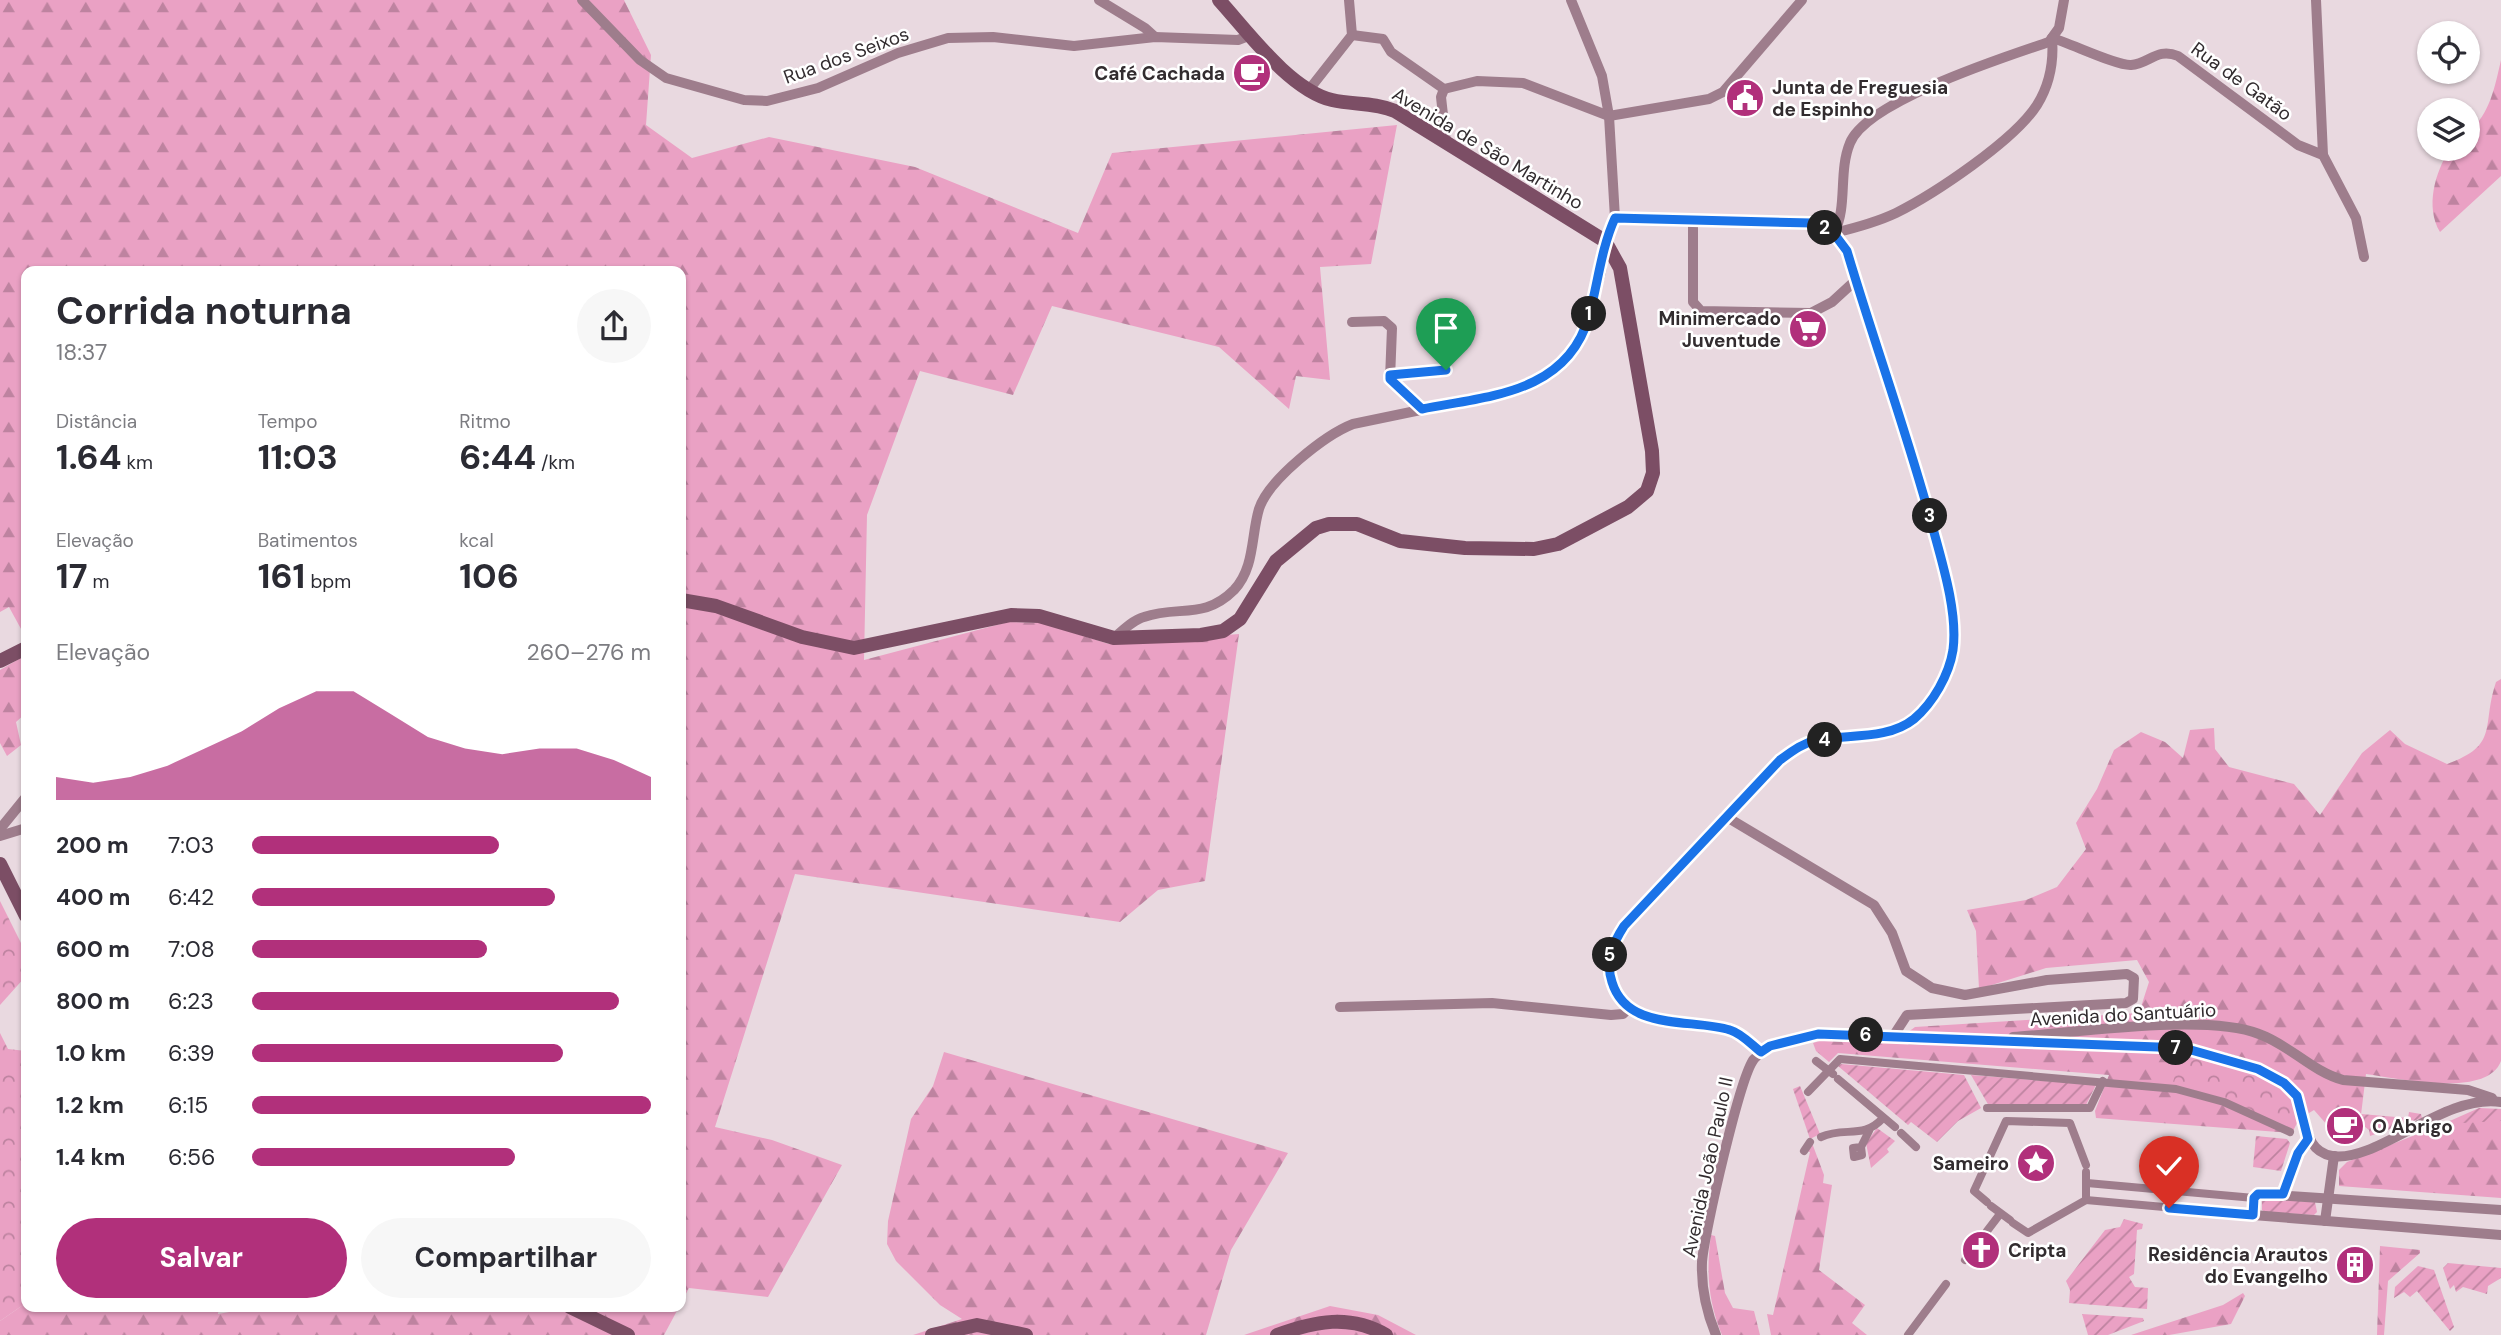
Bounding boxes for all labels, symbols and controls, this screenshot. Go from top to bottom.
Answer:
street label: Rua dos Seixos [780,21,912,90]
map controls [2417,21,2480,161]
button: locate [2417,21,2480,84]
street label: Rua de Gatão [2186,36,2297,126]
cafe icon: Café Cachada [1231,52,1273,94]
place label: Café Cachada [1094,61,1225,86]
place label: Junta de Freguesia de Espinho [1772,75,1948,122]
public building icon: Junta de Freguesia de Espinho [1724,77,1766,119]
street label: Avenida de São Martinho [1388,81,1588,215]
button: layers [2417,98,2480,161]
pin: 2 [1808,210,1842,246]
text: 2 [1819,215,1830,240]
text: Corrida noturna [56,286,352,336]
button: share [577,289,651,363]
pin: 1 [1572,296,1606,332]
pin [1416,298,1476,370]
text: 1 [1585,301,1592,326]
place label: Minimercado Juventude [1658,306,1781,353]
supermarket icon: Minimercado Juventude [1787,308,1829,350]
icon: arrive [1427,309,1465,347]
text: 18:37 [56,337,107,367]
text: Distância [56,409,137,434]
text: Tempo [258,409,318,434]
text: Ritmo [459,409,511,434]
text: 1.64 [56,434,121,480]
text: 11:03 [258,434,338,480]
text: 6:44 [459,434,536,480]
text: km [121,450,153,475]
text: /km [536,450,575,475]
pin: 3 [1912,498,1948,534]
text: 3 [1924,503,1935,528]
text: Elevação [56,528,134,553]
text: Batimentos [258,528,358,553]
text: kcal [459,528,494,553]
text: 17 [56,553,88,599]
text: 161 [258,553,305,599]
text: 106 [459,553,519,599]
text: m [88,569,110,594]
text: bpm [305,569,351,594]
text: Elevação [56,637,150,667]
text: 260–276 m [527,637,651,667]
pin: 4 [1808,722,1842,758]
text: 4 [1818,727,1831,752]
text: 200 m [56,830,129,860]
text: 7:03 [168,830,214,860]
text: 400 m [56,882,130,912]
text: 6:42 [168,882,214,912]
text: 600 m [56,934,130,964]
text: 7:08 [168,934,215,964]
pin: 5 [1592,937,1628,972]
text: 5 [1604,942,1615,967]
text: 800 m [56,986,130,1016]
text: 6:23 [168,986,214,1016]
street label: Avenida do Santuário [2029,997,2217,1032]
pin: 6 [1848,1018,1884,1052]
text: 6 [1859,1022,1872,1047]
pin: 7 [2158,1030,2194,1066]
text: 7 [2170,1035,2181,1060]
text: 1.0 km [56,1038,126,1068]
text: 6:39 [168,1038,214,1068]
street label: Avenida João Paulo II [1676,1075,1739,1259]
text: 1.2 km [56,1090,124,1120]
text: 6:15 [168,1090,208,1120]
cafe icon: O Abrigo [2324,1105,2366,1147]
place label: O Abrigo [2372,1114,2453,1139]
pin [2139,1136,2199,1208]
text: 1.4 km [56,1142,125,1172]
text: 6:56 [168,1142,216,1172]
place icon: Sameiro [2015,1142,2057,1184]
icon: check [2150,1147,2188,1185]
place label: Sameiro [1933,1151,2009,1176]
button: Salvar [56,1218,347,1298]
button: Compartilhar [361,1218,651,1298]
church icon: Cripta [1960,1229,2002,1271]
place label: Cripta [2008,1238,2066,1263]
place label: Residência Arautos do Evangelho [2148,1242,2328,1289]
building icon: Residência Arautos do Evangelho [2334,1244,2376,1286]

